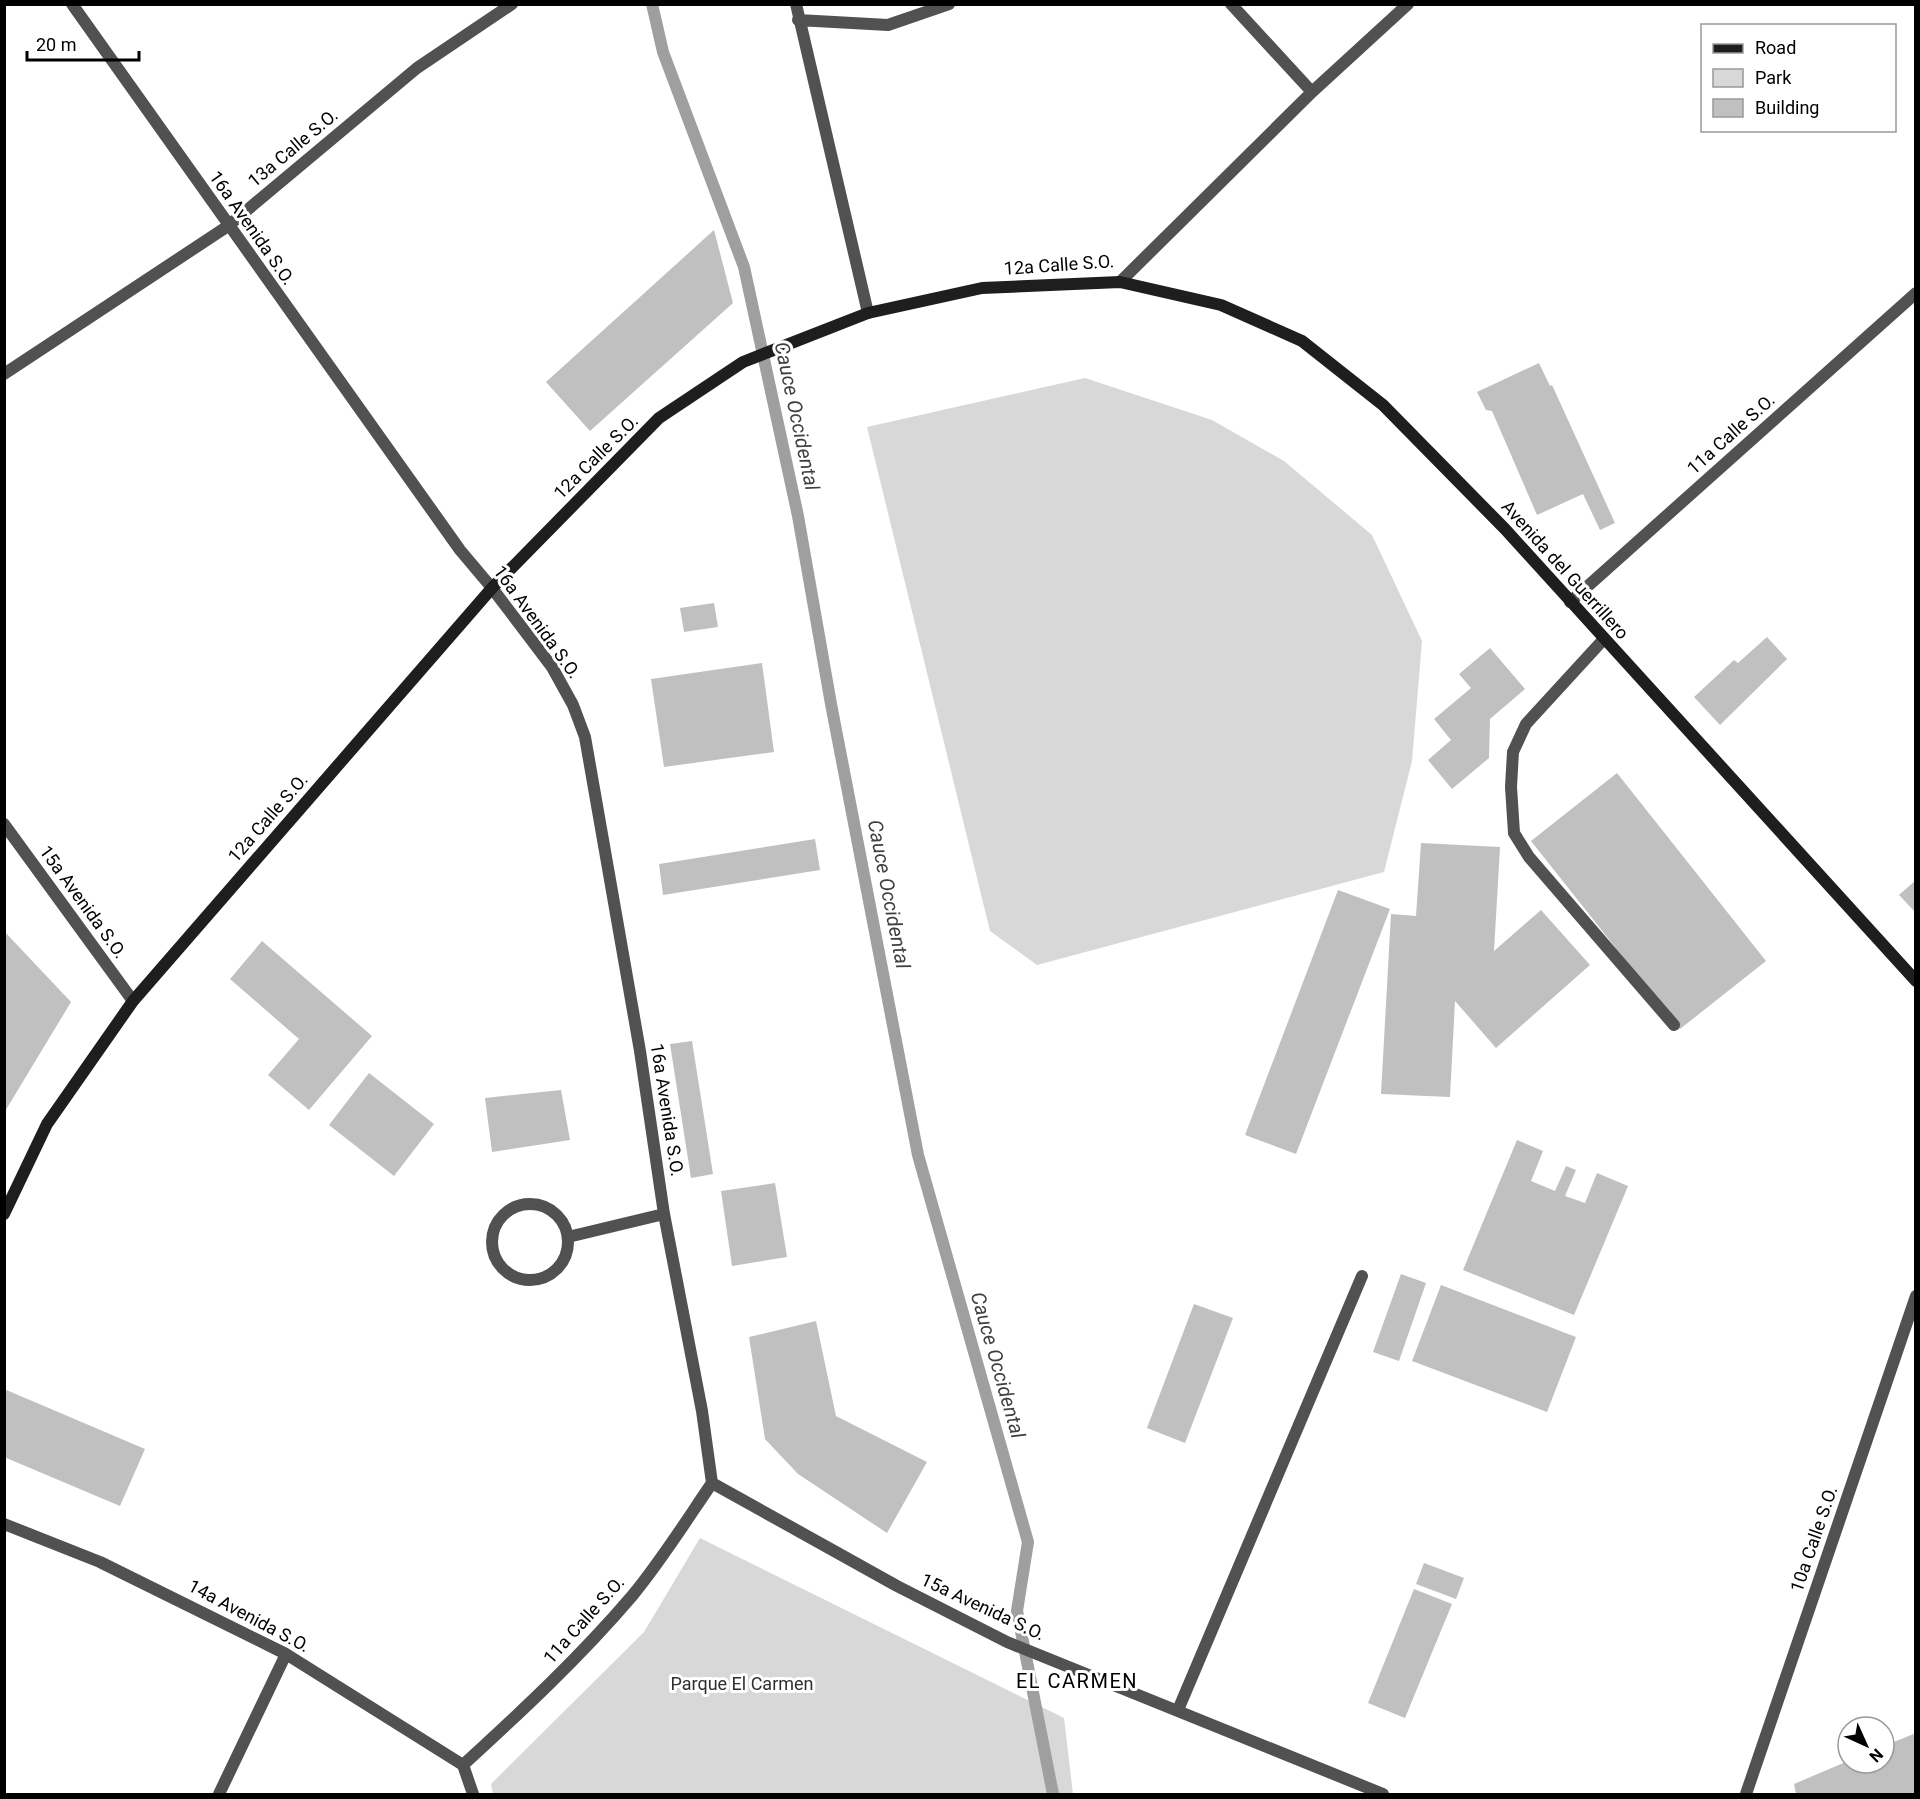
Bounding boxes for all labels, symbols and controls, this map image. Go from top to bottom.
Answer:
scale bar [27,24,140,62]
legend [1701,24,1896,132]
text: 20 m [36,34,76,55]
text: Road [1755,37,1796,58]
text: Park [1755,67,1792,88]
text: Building [1755,97,1819,118]
street label: 13a Calle S.O. [244,104,342,191]
street label: 16a Avenida S.O. [205,167,300,289]
street label: 12a Calle S.O. [1003,250,1115,279]
water label: Cauce Occidental [770,340,825,493]
street label: 11a Calle S.O. [1683,389,1779,478]
street label: 12a Calle S.O. [549,410,642,503]
street label: Avenida del Guerrillero [1498,496,1633,643]
street label: 16a Avenida S.O. [489,561,585,682]
street label: 12a Calle S.O. [223,769,312,866]
water label: Cauce Occidental [863,818,915,971]
street label: 15a Avenida S.O. [35,841,131,962]
street label: 16a Avenida S.O. [647,1042,688,1178]
water label: Cauce Occidental [966,1289,1030,1441]
street label: 10a Calle S.O. [1786,1483,1841,1594]
street label: 15a Avenida S.O. [918,1569,1049,1644]
street label: 11a Calle S.O. [539,1572,628,1668]
street label: 14a Avenida S.O. [185,1575,313,1656]
district label: EL CARMEN [1016,1669,1138,1693]
park label: Parque El Carmen [670,1673,814,1694]
north arrow [1836,1715,1896,1775]
text: N [1866,1745,1887,1766]

